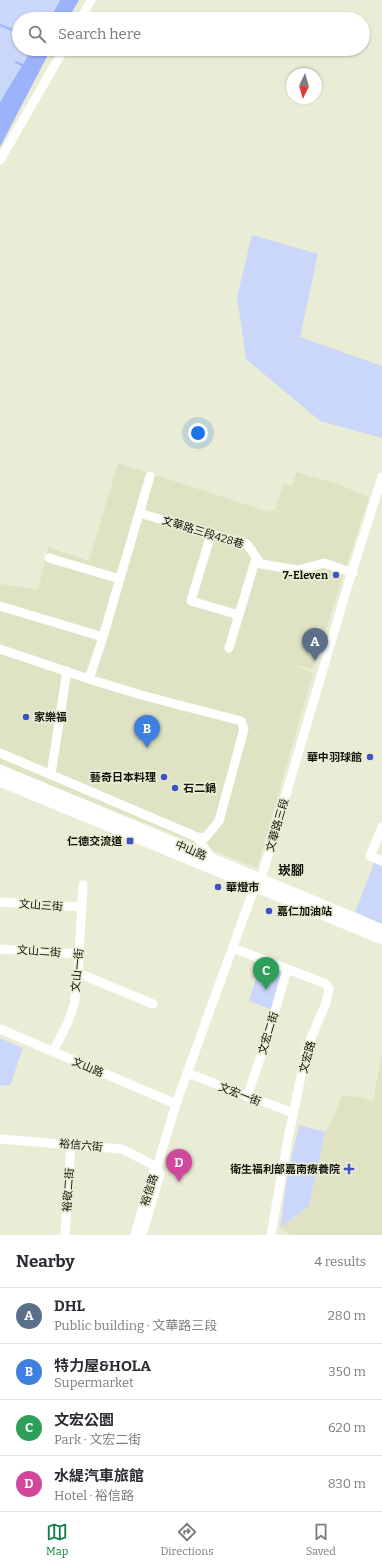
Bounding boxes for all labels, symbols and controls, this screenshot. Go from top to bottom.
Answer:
search box [12,12,370,56]
icon: search [26,23,48,45]
text: Search here [58,25,141,43]
north arrow [286,68,322,104]
your location [188,423,208,443]
street label: 文華路三段428巷 [160,514,245,551]
place label: 7-Eleven [283,569,328,582]
marker: 7-Eleven [331,570,341,580]
pin: A [302,628,328,661]
place label: 家樂福 [34,711,67,724]
marker: 家樂福 [21,712,31,722]
pin: B [134,715,160,748]
place label: 華中羽球館 [307,751,362,764]
marker: 華中羽球館 [365,752,375,762]
place label: 藝奇日本料理 [90,771,156,784]
marker: 藝奇日本料理 [159,772,169,782]
place label: 石二鍋 [183,782,216,795]
marker: 石二鍋 [170,783,180,793]
street label: 文華路三段 [264,797,291,853]
place label: 仁德交流道 [67,835,123,848]
marker: 仁德交流道 [125,836,135,846]
street label: 中山路 [173,838,209,863]
district label: 崁腳 [278,863,304,878]
place label: 華燈市 [226,881,259,894]
marker: 華燈市 [213,882,223,892]
street label: 文山三街 [19,897,63,914]
place label: 嘉仁加油站 [277,905,332,918]
marker: 嘉仁加油站 [264,906,274,916]
street label: 文山二街 [17,943,61,960]
street label: 文山一街 [69,948,86,993]
pin: C [253,957,279,990]
street label: 文宏二街 [256,1010,281,1056]
street label: 文宏路 [297,1040,318,1075]
street label: 文山路 [70,1055,106,1080]
street label: 文宏一街 [217,1081,263,1108]
street label: 裕信六街 [58,1137,103,1154]
pin: D [166,1149,192,1182]
place label: 衛生福利部嘉南療養院 [230,1163,340,1176]
marker: 衛生福利部嘉南療養院 [343,1163,355,1175]
street label: 裕敬二街 [60,1168,77,1212]
street label: 裕信路 [138,1172,161,1208]
text: Nearby [16,1251,75,1272]
text: 4 results [314,1254,366,1269]
text: DHL [54,1297,85,1315]
text: A [24,1308,34,1323]
text: 280 m [328,1308,366,1323]
text: Public building · 文華路三段 [54,1318,217,1333]
text: 特力屋&HOLA [54,1357,151,1375]
text: B [25,1364,33,1379]
text: 350 m [328,1364,366,1379]
text: Supermarket [54,1375,134,1390]
text: 文宏公園 [54,1411,114,1429]
text: C [25,1420,33,1435]
text: 620 m [328,1420,366,1435]
text: Park · 文宏二街 [54,1432,141,1447]
text: 水緹汽車旅館 [54,1467,144,1485]
text: D [24,1476,34,1491]
text: 830 m [328,1476,366,1491]
text: Hotel · 裕信路 [54,1488,134,1503]
tab: Map [46,1521,68,1558]
tab: Directions [161,1521,213,1558]
tab: Saved [306,1521,336,1558]

